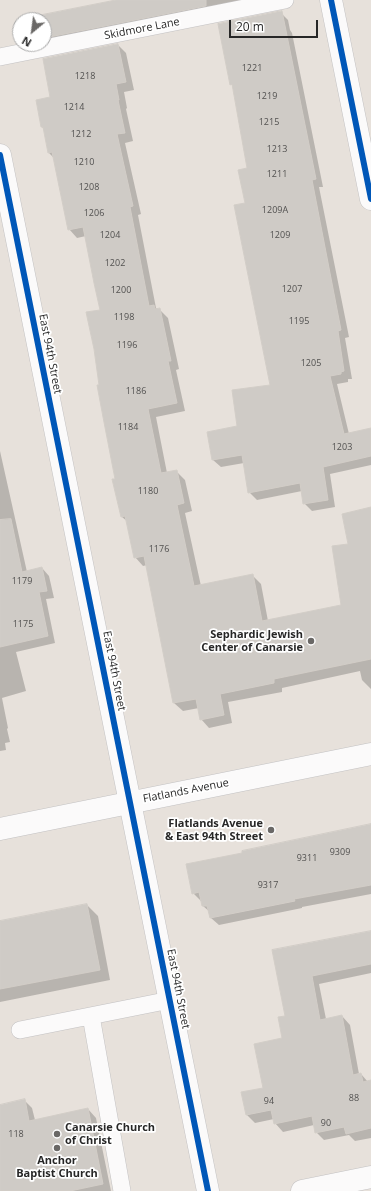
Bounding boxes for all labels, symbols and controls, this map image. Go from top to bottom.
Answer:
north arrow [12,12,52,52]
scale bar [231,12,320,38]
street label: Skidmore Lane [103,15,181,43]
text: 20 m [236,18,264,35]
text: N [19,33,34,51]
house number: 1221 [242,63,262,73]
house number: 1218 [75,71,95,81]
house number: 1219 [257,91,277,101]
house number: 1214 [64,102,84,112]
house number: 1215 [259,117,279,127]
house number: 1212 [71,129,91,139]
house number: 1213 [267,144,287,154]
house number: 1210 [74,157,94,167]
house number: 1211 [267,169,287,179]
house number: 1208 [79,182,99,192]
house number: 1209A [262,205,288,215]
house number: 1206 [84,208,104,218]
house number: 1204 [100,230,120,240]
house number: 1209 [270,230,290,240]
house number: 1202 [105,258,125,268]
house number: 1207 [282,284,302,294]
house number: 1200 [111,285,131,295]
house number: 1198 [114,312,134,322]
street label: East 94th Street [36,313,64,395]
house number: 1195 [289,316,309,326]
house number: 1196 [117,340,137,350]
house number: 1205 [301,358,321,368]
house number: 1186 [126,386,146,396]
house number: 1184 [118,422,138,432]
house number: 1203 [332,442,352,452]
house number: 1180 [138,486,158,496]
house number: 1176 [149,544,169,554]
house number: 1179 [12,576,32,586]
house number: 1175 [13,619,33,629]
place label: Sephardic Jewish Center of Canarsie [201,628,303,654]
street label: East 94th Street [100,630,128,712]
marker: Sephardic Jewish Center of Canarsie [306,636,316,646]
street label: Flatlands Avenue [142,776,230,806]
place label: Flatlands Avenue & East 94th Street [165,817,263,843]
marker: Flatlands Avenue & East 94th Street [266,825,276,835]
house number: 9309 [330,847,350,857]
house number: 9311 [297,853,317,863]
house number: 9317 [258,880,278,890]
street label: East 94th Street [164,948,192,1030]
house number: 88 [349,1093,359,1103]
house number: 94 [264,1096,274,1106]
house number: 90 [321,1118,331,1128]
place label: Canarsie Church of Christ [65,1121,155,1147]
house number: 118 [8,1129,24,1139]
marker: Canarsie Church of Christ [52,1129,62,1139]
marker: Anchor Baptist Church [52,1143,62,1153]
place label: Anchor Baptist Church [16,1154,98,1180]

